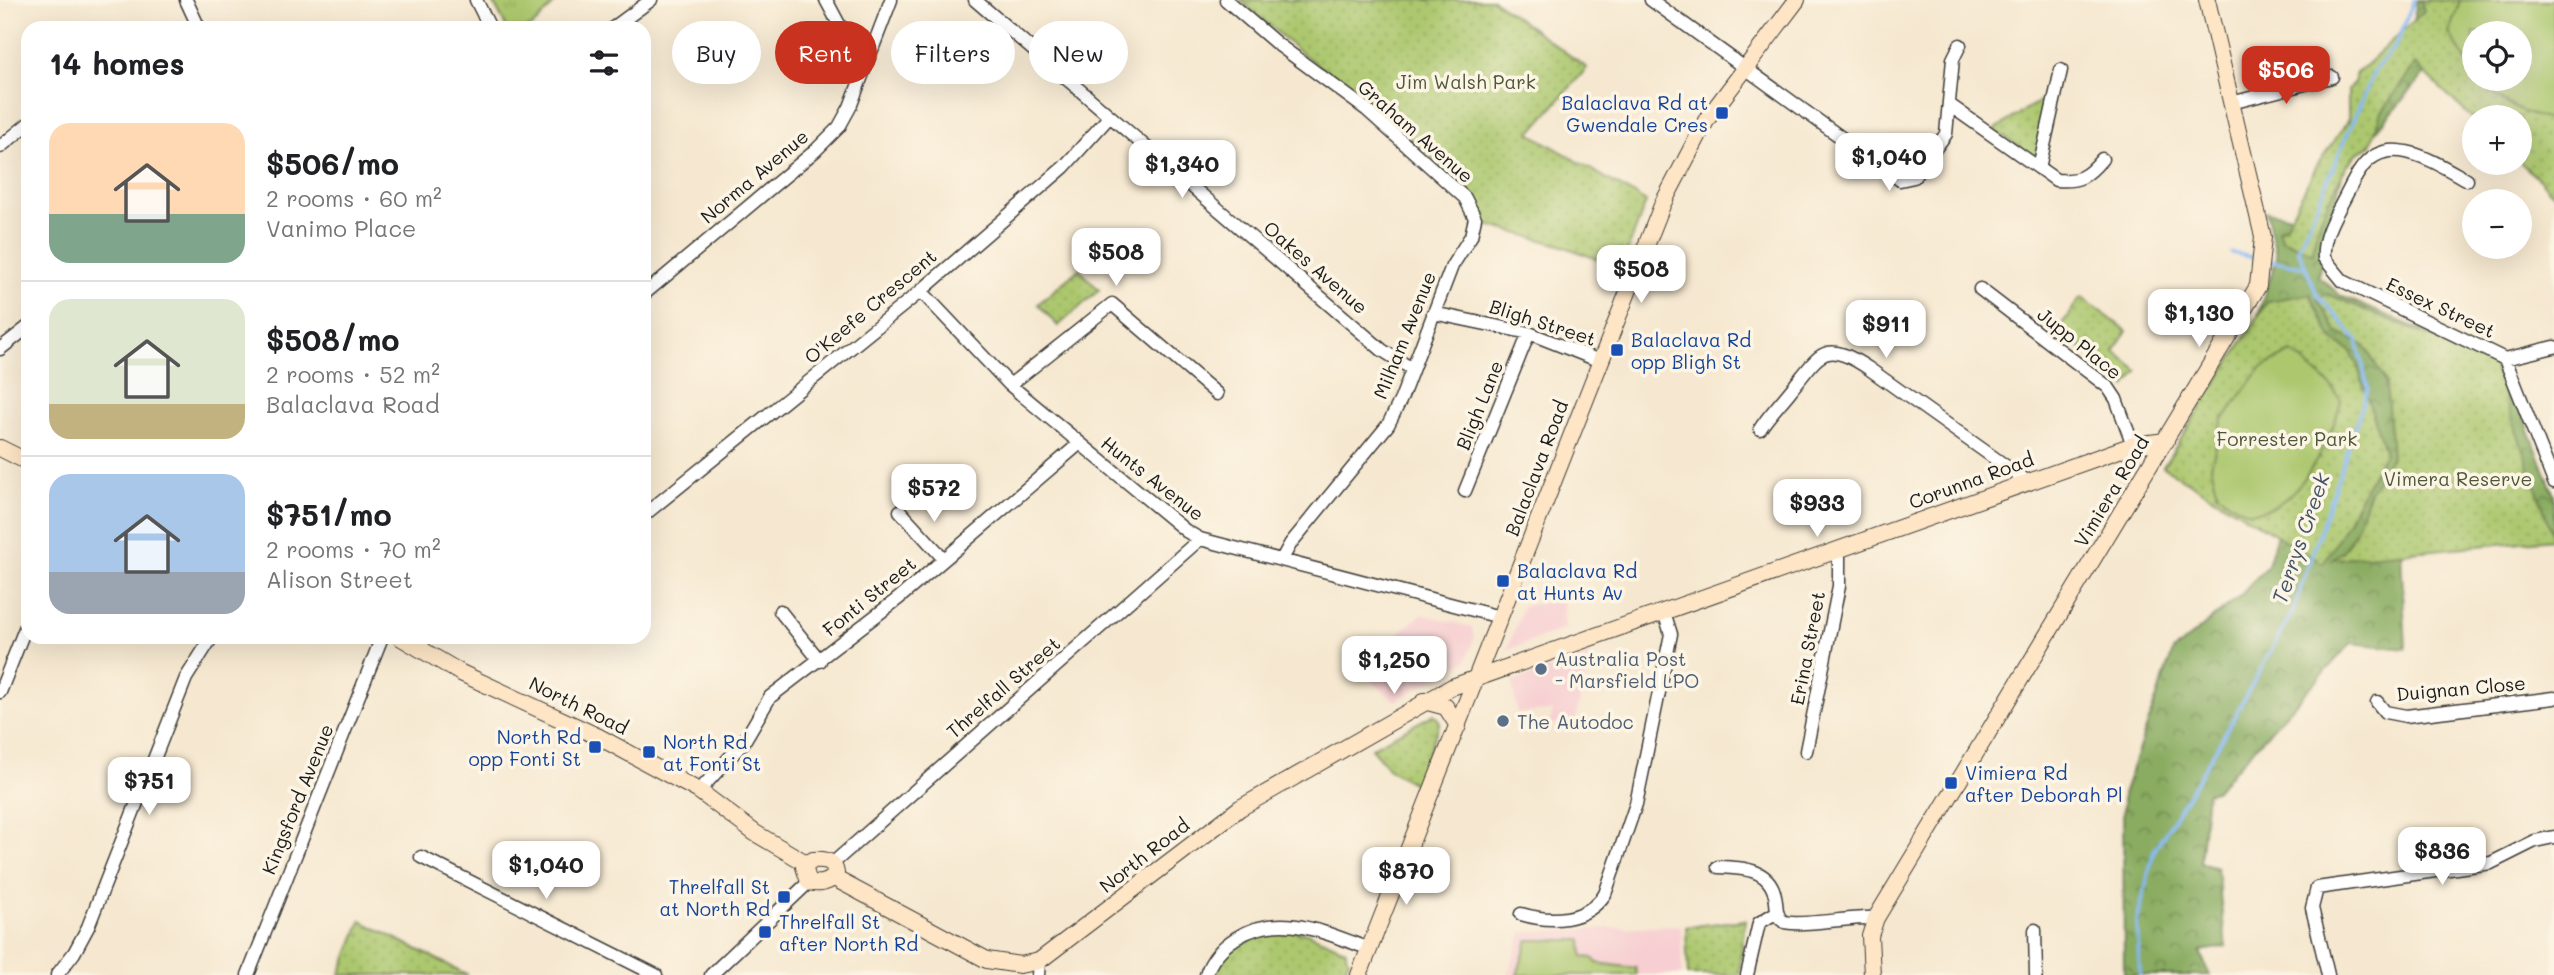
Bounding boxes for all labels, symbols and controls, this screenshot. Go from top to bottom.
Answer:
chip: Buy [672,21,761,84]
chip: Rent [775,21,877,84]
chip: Filters [891,21,1015,84]
chip: New [1029,21,1128,84]
map controls [2462,21,2532,259]
button: locate [2462,21,2532,91]
text: 14 homes [49,43,185,83]
icon: filters [585,44,623,82]
pin: $506 [2245,46,2327,106]
text: $506 [2258,54,2314,84]
park label: Jim Walsh Park [1396,69,1536,94]
street label: Graham Avenue [1353,74,1479,188]
place label: Balaclava Rd at Gwendale Cres [1562,90,1708,137]
marker: Balaclava Rd at Gwendale Cres [1714,105,1730,121]
button: + [2462,105,2532,175]
street label: Norma Avenue [695,123,813,229]
pin: $1,040 [1832,134,1946,193]
pin: $1,340 [1125,140,1239,200]
text: $1,040 [1851,141,1927,171]
text: $506/mo [266,143,399,183]
text: $1,340 [1145,148,1219,178]
icon: home [105,151,189,235]
text: 2 rooms · 60 m² [266,183,442,213]
button: − [2462,189,2532,259]
text: Vanimo Place [266,213,416,243]
street label: Oakes Avenue [1259,215,1373,319]
pin: $508 [1075,229,1157,288]
text: $508 [1088,236,1144,266]
street label: O'Keefe Crescent [799,243,941,369]
pin: $508 [1600,246,1682,305]
text: $508 [1613,253,1669,283]
street label: Milham Avenue [1367,268,1441,402]
street label: Essex Street [2383,271,2499,343]
pin: $1,130 [2142,290,2256,349]
street label: Bligh Street [1487,293,1599,351]
text: $1,130 [2164,297,2234,327]
pin: $911 [1845,300,1927,360]
street label: Jupp Place [2033,301,2127,385]
text: $911 [1862,308,1910,338]
text: $508/mo [266,319,400,359]
icon: home [105,327,189,411]
place label: Balaclava Rd opp Bligh St [1631,327,1751,374]
marker: Balaclava Rd opp Bligh St [1609,342,1625,358]
street label: Bligh Lane [1450,357,1508,453]
text: 2 rooms · 52 m² [266,359,440,389]
text: Balaclava Road [266,389,440,419]
street label: Balaclava Road [1499,397,1573,539]
park label: Forrester Park [2217,426,2357,451]
street label: Hunts Avenue [1096,430,1210,526]
street label: Vimiera Road [2068,431,2154,551]
street label: Corunna Road [1905,446,2037,514]
pin: $572 [893,464,975,524]
park label: Vimera Reserve [2384,466,2532,491]
water label: Terrys Creek [2265,468,2335,607]
text: $572 [907,472,961,502]
pin: $933 [1776,480,1858,539]
text: $933 [1789,487,1845,517]
text: $751/mo [266,494,392,534]
icon: home [105,502,189,586]
text: 2 rooms · 70 m² [266,534,441,564]
street label: Fonti Street [817,551,921,641]
place label: Balaclava Rd at Hunts Av [1517,558,1637,605]
text: Alison Street [266,564,413,594]
marker: Balaclava Rd at Hunts Av [1495,573,1511,589]
street label: Erina Street [1784,589,1830,707]
street label: Threlfall Street [941,631,1065,743]
pin: $1,250 [1337,636,1451,696]
text: $1,250 [1358,644,1430,674]
place label: Australia Post - Marsfield LPO [1555,646,1699,693]
marker: Australia Post - Marsfield LPO [1533,661,1549,677]
street label: North Road [525,670,633,740]
street label: Duignan Close [2395,670,2527,706]
place label: The Autodoc [1517,709,1634,734]
marker: The Autodoc [1495,713,1511,729]
street label: Kingsford Avenue [255,720,339,878]
place label: North Rd opp Fonti St [468,724,581,771]
place label: North Rd at Fonti St [663,729,761,776]
marker: North Rd opp Fonti St [587,739,603,755]
marker: North Rd at Fonti St [641,744,657,760]
pin: $751 [108,758,190,817]
place label: Vimiera Rd after Deborah Pl [1965,760,2123,807]
text: $751 [124,765,174,795]
marker: Vimiera Rd after Deborah Pl [1943,775,1959,791]
street label: North Road [1094,812,1194,898]
pin: $836 [2401,828,2483,887]
text: $836 [2414,835,2470,865]
pin: $1,040 [489,842,603,901]
pin: $870 [1365,848,1447,907]
text: $1,040 [508,849,584,879]
text: $870 [1378,855,1434,885]
place label: Threlfall St at North Rd [660,874,770,921]
marker: Threlfall St at North Rd [776,889,792,905]
place label: Threlfall St after North Rd [779,909,918,956]
marker: Threlfall St after North Rd [757,924,773,940]

